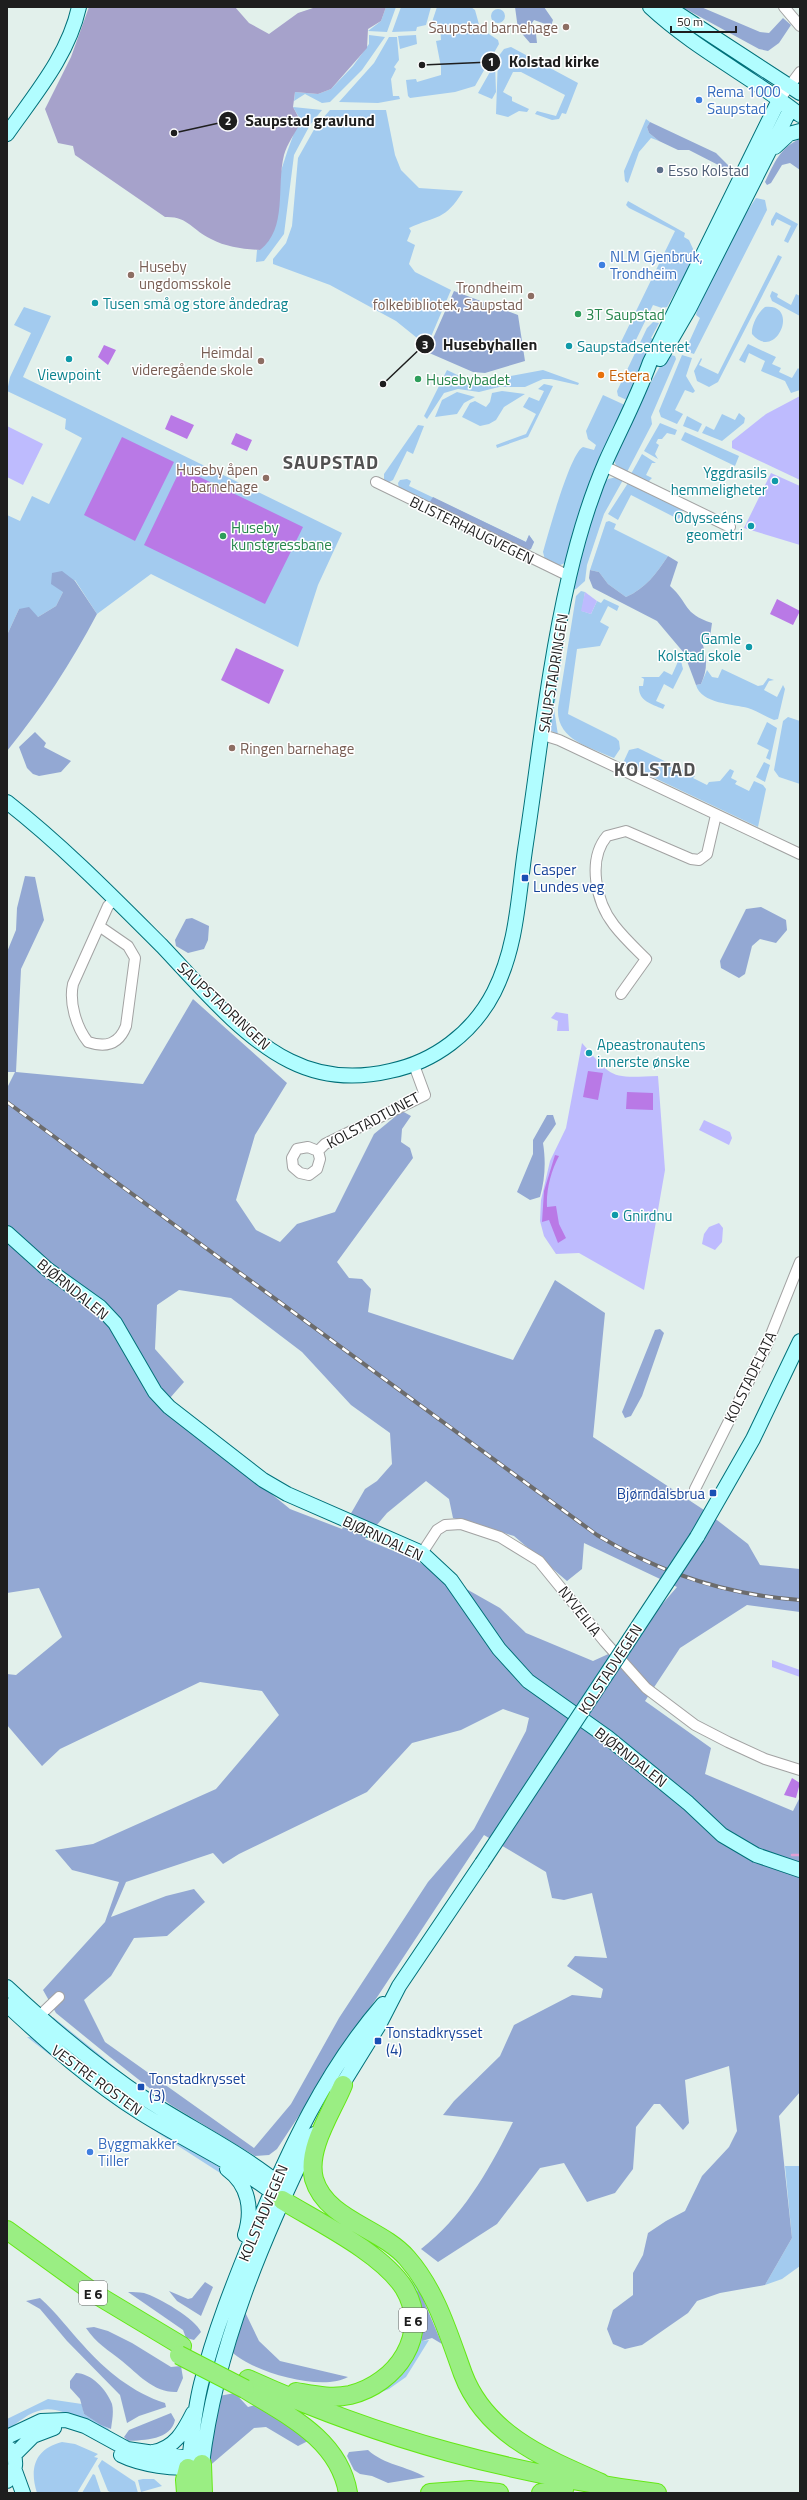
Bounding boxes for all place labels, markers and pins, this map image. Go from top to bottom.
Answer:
place label: Saupstad barnehage [428,16,558,39]
marker: Saupstad barnehage [561,22,571,32]
callout: Kolstad kirke [481,48,608,76]
place label: Rema 1000 Saupstad [707,80,781,120]
marker: Rema 1000 Saupstad [694,95,704,105]
callout: Saupstad gravlund [218,107,383,135]
place label: Esso Kolstad [668,159,749,182]
marker: Esso Kolstad [655,165,665,175]
place label: NLM Gjenbruk, Trondheim [610,245,703,285]
place label: Huseby ungdomsskole [139,255,231,295]
marker: NLM Gjenbruk, Trondheim [597,260,607,270]
marker: Huseby ungdomsskole [126,270,136,280]
place label: Trondheim folkebibliotek, Saupstad [373,276,523,316]
marker: Trondheim folkebibliotek, Saupstad [526,291,536,301]
place label: Tusen små og store åndedrag [103,292,289,315]
marker: Tusen små og store åndedrag [90,298,100,308]
place label: 3T Saupstad [586,303,665,326]
marker: 3T Saupstad [573,309,583,319]
callout: Husebyhallen [415,330,545,358]
place label: Saupstadsenteret [577,335,690,358]
place label: Heimdal videregående skole [132,341,253,381]
marker: Saupstadsenteret [564,341,574,351]
marker: Viewpoint [64,354,74,364]
marker: Heimdal videregående skole [256,356,266,366]
place label: Viewpoint [37,363,101,386]
place label: Estera [609,364,650,387]
place label: Husebybadet [426,368,511,391]
marker: Estera [596,370,606,380]
marker: Husebybadet [413,374,423,384]
place label: Huseby åpen barnehage [176,458,258,498]
place label: Yggdrasils hemmeligheter [671,461,767,501]
marker: Huseby åpen barnehage [261,473,271,483]
marker: Yggdrasils hemmeligheter [770,476,780,486]
place label: Odysseéns geometri [674,506,743,546]
place label: Huseby kunstgressbane [231,516,332,556]
marker: Odysseéns geometri [746,521,756,531]
marker: Huseby kunstgressbane [218,531,228,541]
place label: Gamle Kolstad skole [657,627,741,667]
marker: Gamle Kolstad skole [744,642,754,652]
place label: Ringen barnehage [240,737,354,760]
marker: Ringen barnehage [227,743,237,753]
place label: Casper Lundes veg [533,858,605,898]
marker: Casper Lundes veg [520,873,530,883]
place label: Apeastronautens innerste ønske [597,1033,706,1073]
marker: Apeastronautens innerste ønske [584,1048,594,1058]
place label: Gnirdnu [623,1204,673,1227]
marker: Gnirdnu [610,1210,620,1220]
place label: Bjørndalsbrua [617,1482,705,1505]
marker: Bjørndalsbrua [708,1488,718,1498]
place label: Tonstadkrysset (4) [386,2021,483,2061]
marker: Tonstadkrysset (4) [373,2036,383,2046]
place label: Tonstadkrysset (3) [149,2067,246,2107]
marker: Tonstadkrysset (3) [136,2082,146,2092]
place label: Byggmakker Tiller [98,2132,177,2172]
marker: Byggmakker Tiller [85,2147,95,2157]

